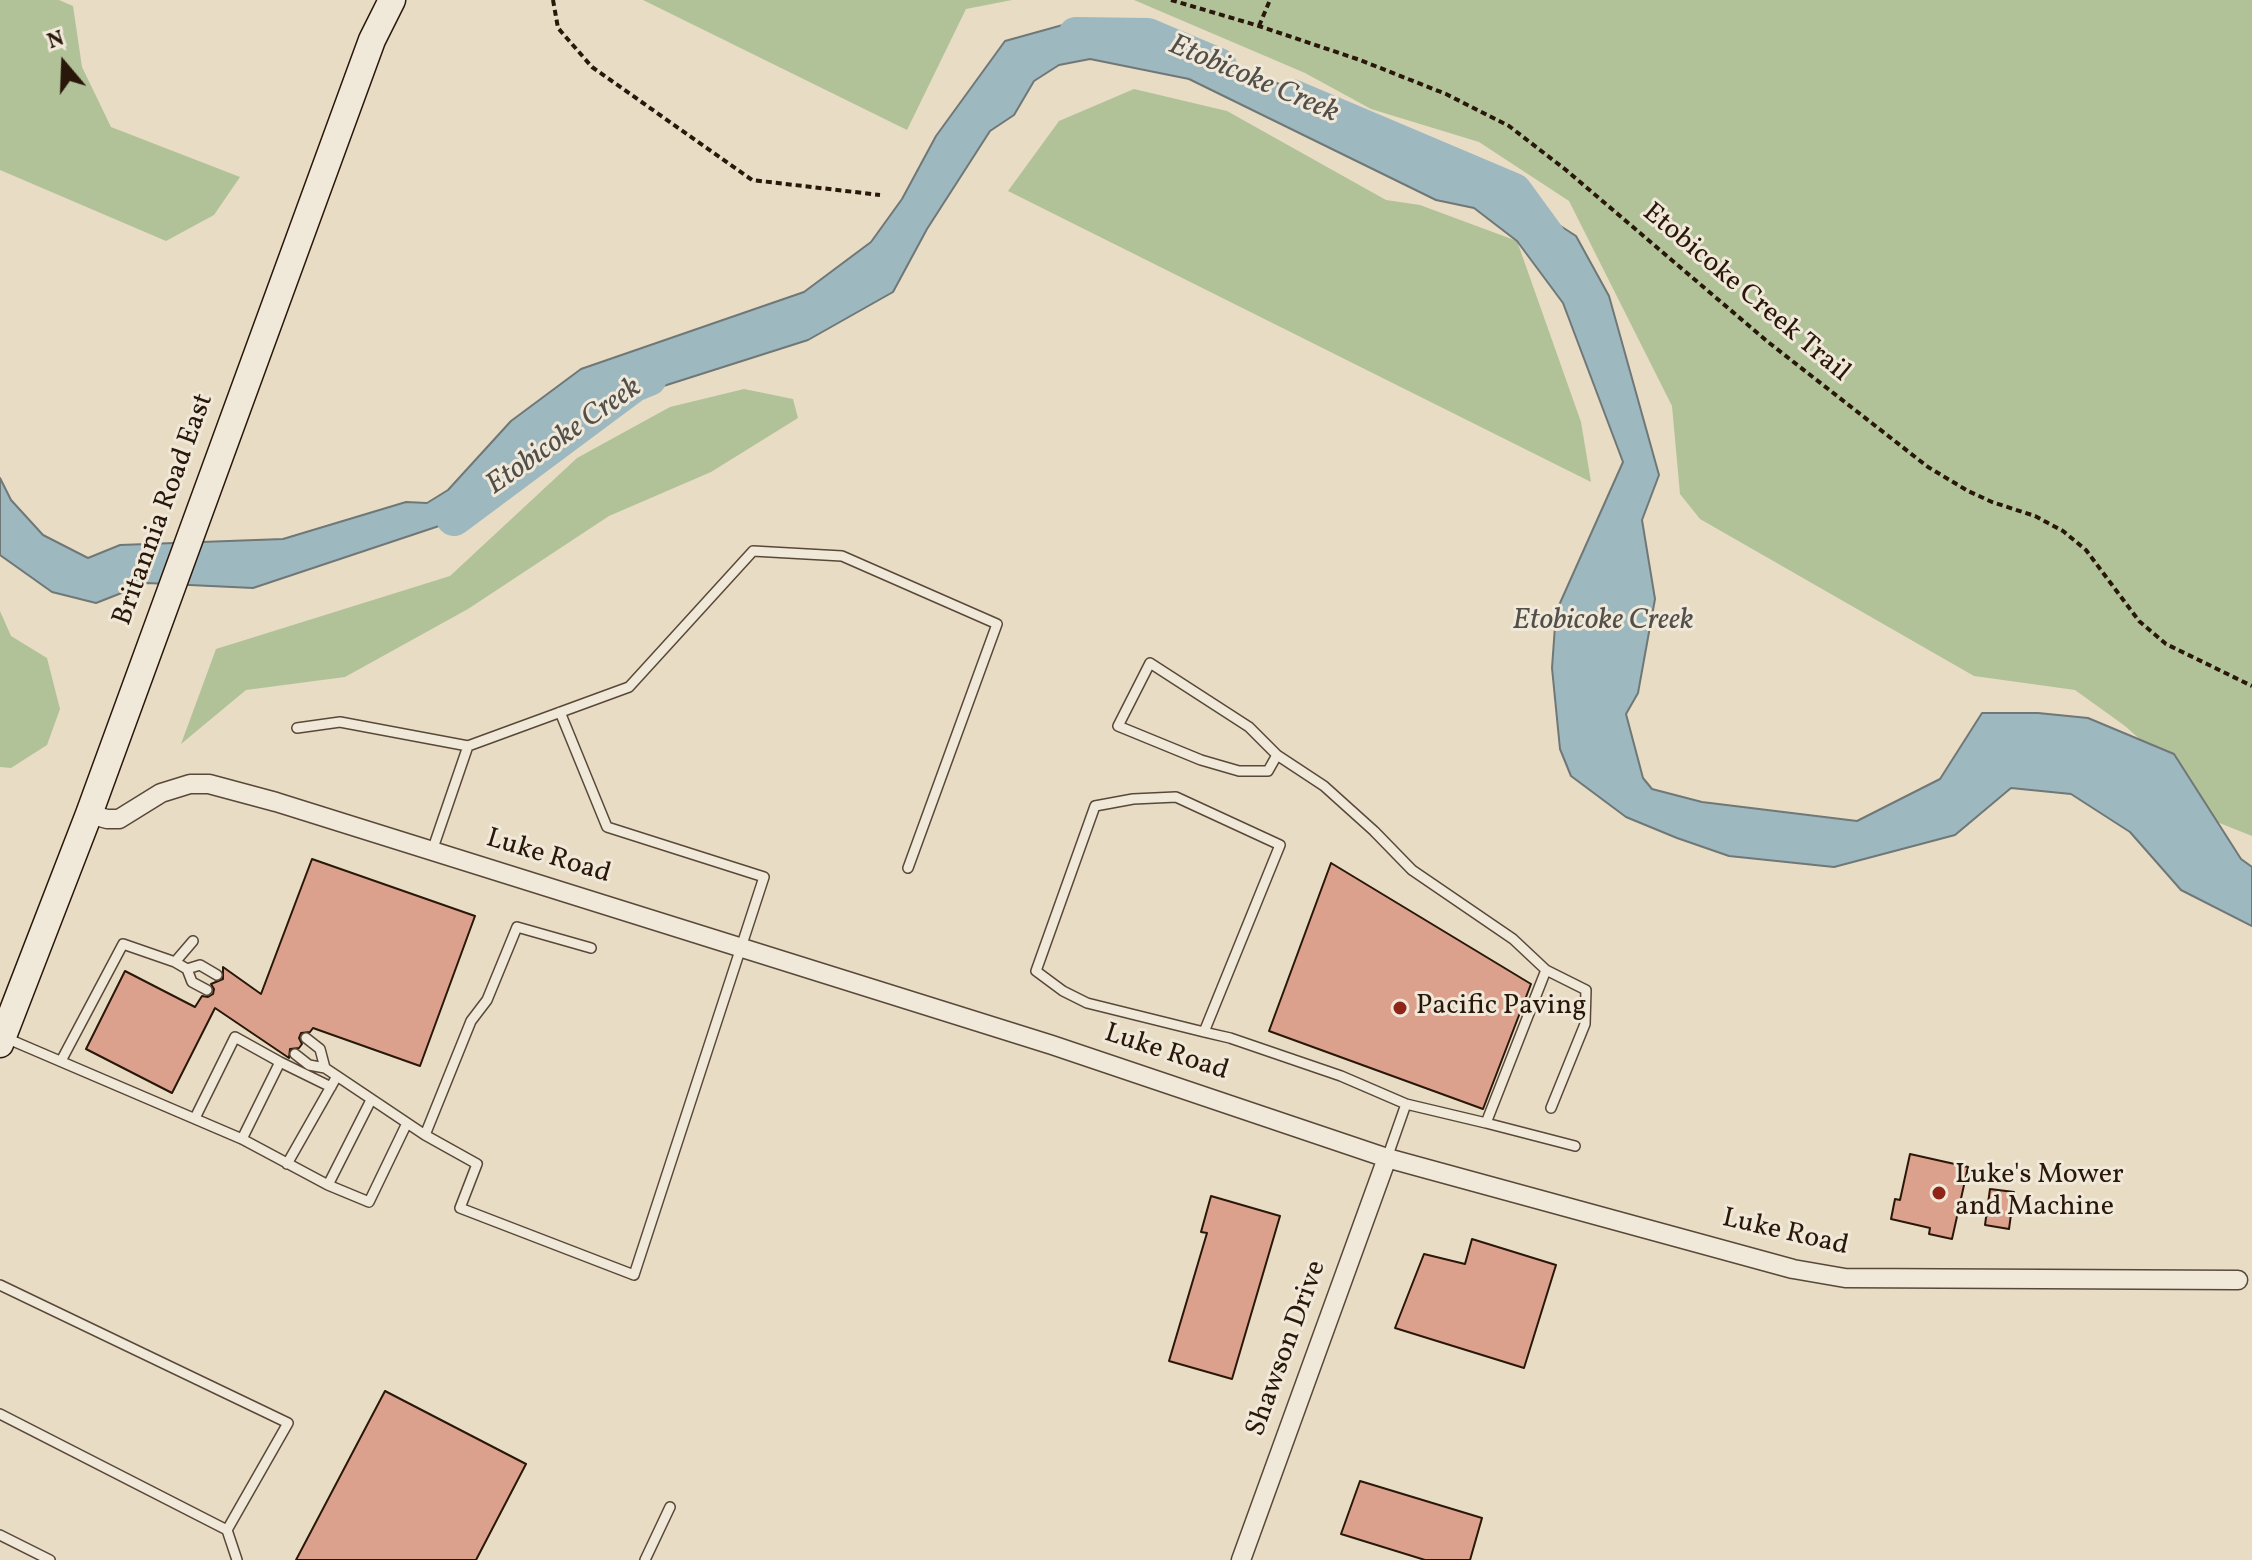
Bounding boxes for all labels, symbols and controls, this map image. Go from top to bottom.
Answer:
north arrow [24,24,104,104]
text: N [43,24,69,58]
water label: Etobicoke Creek [1162,29,1344,133]
street label: Etobicoke Creek Trail [1634,197,1856,391]
water label: Etobicoke Creek [480,371,650,505]
street label: Britannia Road East [107,390,223,630]
water label: Etobicoke Creek [1512,604,1694,640]
street label: Luke Road [482,823,614,893]
place label: Pacific Paving [1416,991,1586,1025]
marker: Pacific Paving [1391,999,1409,1017]
street label: Luke Road [1100,1018,1232,1090]
place label: Luke's Mower and Machine [1955,1160,2124,1226]
marker: Luke's Mower and Machine [1930,1184,1948,1202]
street label: Luke Road [1719,1203,1851,1265]
street label: Shawson Drive [1241,1257,1335,1441]

